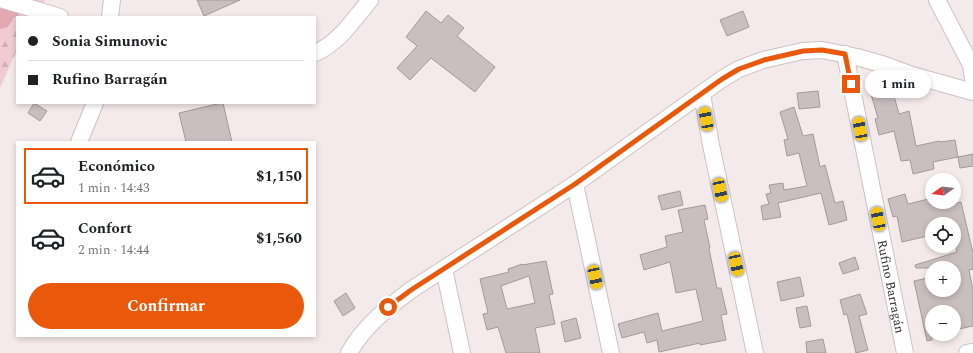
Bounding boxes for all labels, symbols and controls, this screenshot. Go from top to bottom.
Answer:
text: Sonia Simunovic [52,30,168,53]
text: Rufino Barragán [52,68,168,91]
callout: 1 min [865,70,931,98]
text: 1 min [881,74,915,94]
route end [842,75,860,93]
car [698,106,714,132]
car [852,116,868,142]
text: Económico [78,155,155,178]
icon: car [30,158,66,194]
text: $1,150 [256,165,302,188]
north arrow [925,173,961,209]
map controls [925,173,961,341]
car [712,177,728,203]
text: 1 min · 14:43 [78,178,150,198]
car [870,206,886,232]
text: Confort [78,217,132,240]
button: locate [925,217,961,253]
icon: car [30,220,66,256]
text: $1,560 [256,227,302,250]
street label: Rufino Barragán [872,238,910,335]
text: 2 min · 14:44 [78,240,150,260]
car [728,251,744,277]
button: + [925,261,961,297]
car [587,264,603,290]
button: Confirmar [28,283,304,329]
route start [379,298,397,316]
button: − [925,305,961,341]

